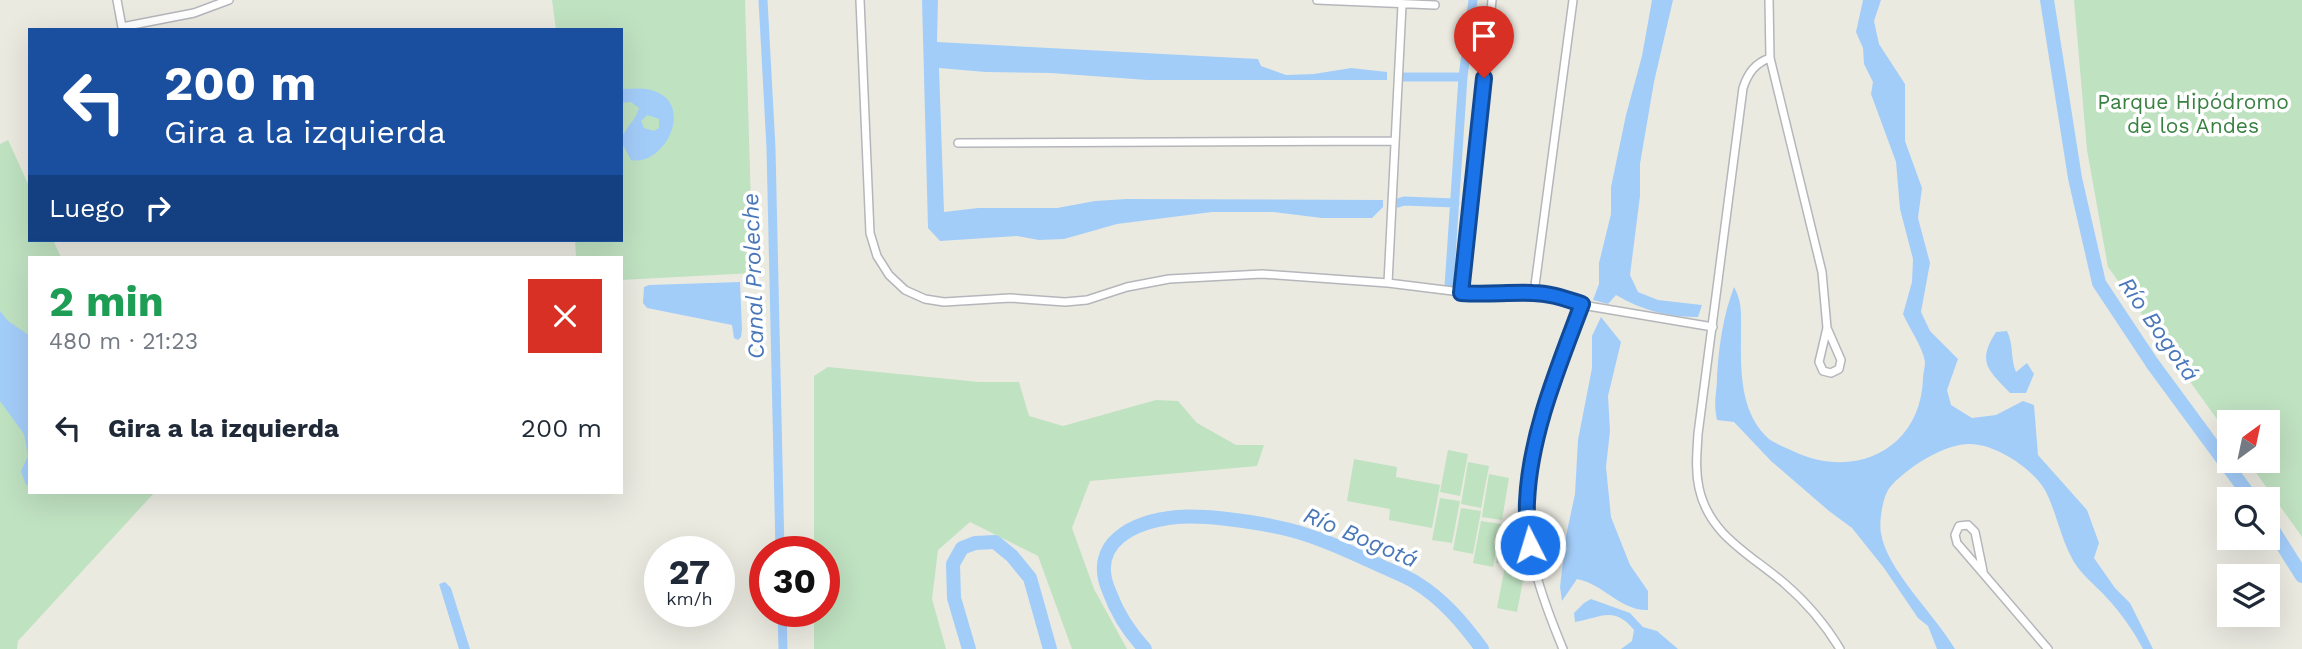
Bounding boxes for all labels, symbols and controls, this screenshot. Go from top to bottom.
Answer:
pin [1454,6,1514,78]
icon: arrive [1465,17,1503,55]
text: 200 m [164,54,316,112]
icon: left [49,56,140,147]
park label: Parque Hipódromo de los Andes [2097,89,2289,138]
text: Gira a la izquierda [164,113,446,151]
icon: right [139,189,177,227]
water label: Canal Proleche [737,192,770,360]
text: Luego [49,193,125,223]
water label: Río Bogotá [2113,272,2204,387]
text: 2 min [49,277,164,326]
button: close [528,279,602,353]
text: 480 m · 21:23 [49,328,198,355]
icon: left [49,409,87,447]
north arrow [2217,410,2280,472]
map controls [2217,410,2280,627]
text: Gira a la izquierda [108,413,339,443]
text: 200 m [521,413,602,443]
button: search [2217,487,2280,550]
water label: Río Bogotá [1300,501,1422,574]
position arrow [1493,508,1567,582]
speed limit sign: 30 [749,536,840,627]
text: 27 [669,551,710,593]
button: layers [2217,564,2280,627]
text: km/h [666,588,713,609]

